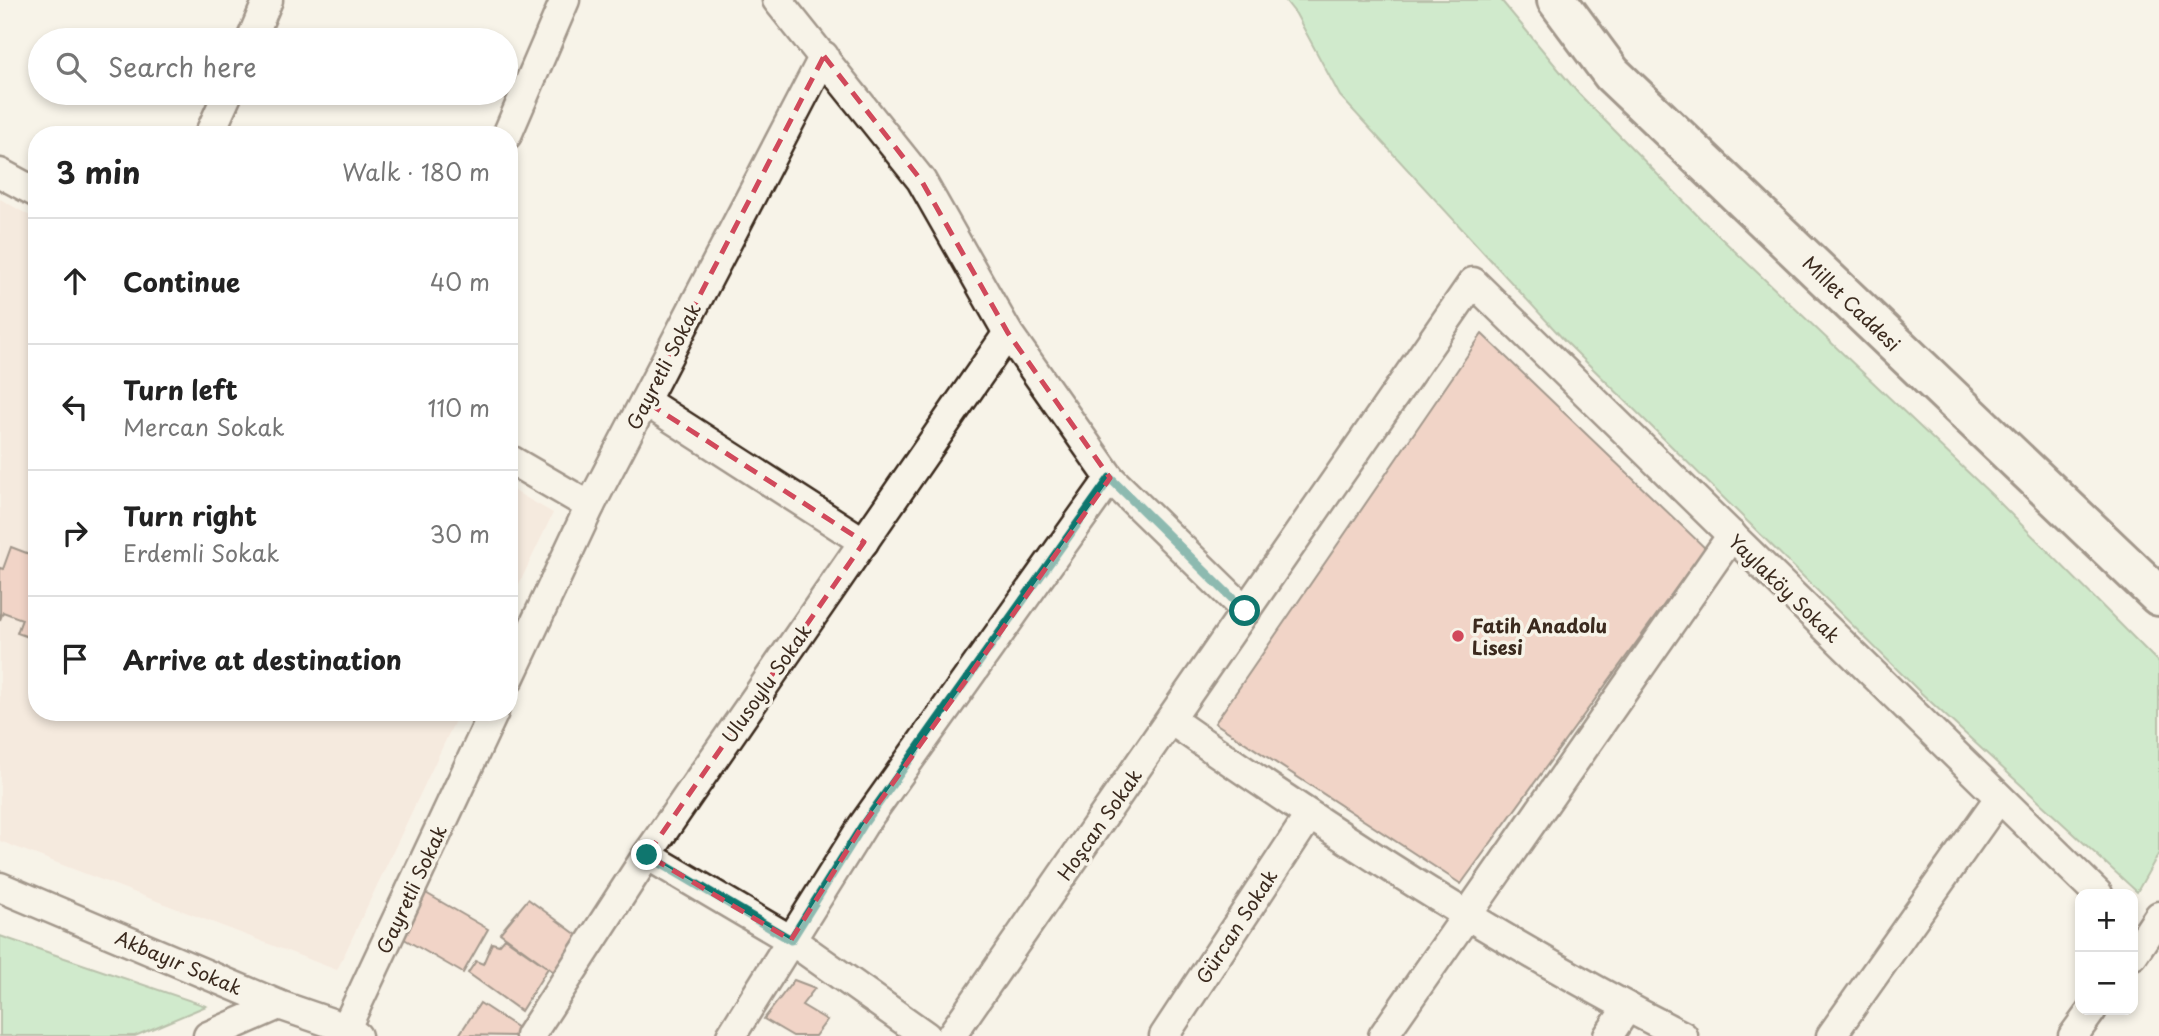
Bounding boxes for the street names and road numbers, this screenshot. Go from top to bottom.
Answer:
street label: Millet Caddesi [1797,249,1907,357]
street label: Gayretli Sokak [619,298,707,434]
street label: Yaylaköy Sokak [1723,527,1847,649]
street label: Ulusoylu Sokak [714,618,818,748]
street label: Hoşcan Sokak [1050,762,1148,886]
street label: Gayretli Sokak [369,820,453,958]
street label: Gürcan Sokak [1188,863,1284,989]
street label: Akbayır Sokak [111,923,247,1001]

